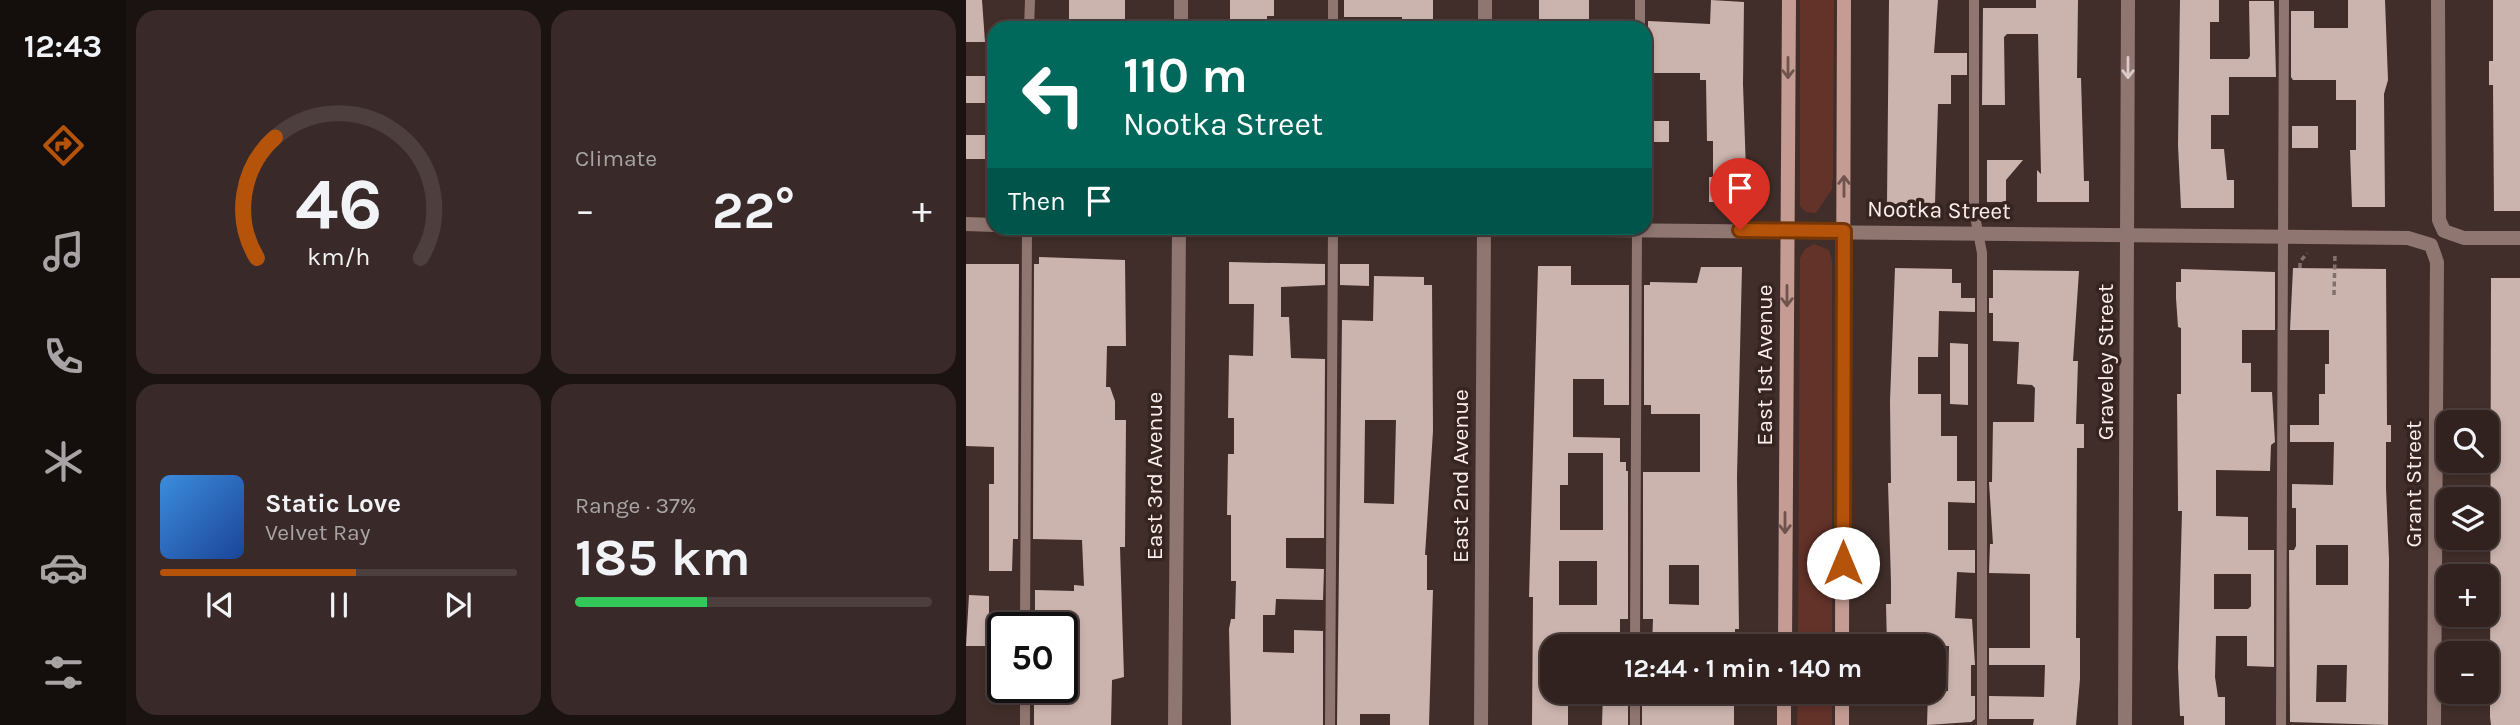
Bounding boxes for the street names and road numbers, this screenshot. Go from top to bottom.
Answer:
street label: Nootka Street [1867,195,2011,225]
street label: Graveley Street [2092,283,2119,440]
street label: East 1st Avenue [1751,284,1778,446]
street label: East 2nd Avenue [1447,389,1474,563]
street label: East 3rd Avenue [1141,392,1168,560]
street label: Grant Street [2400,420,2427,547]

